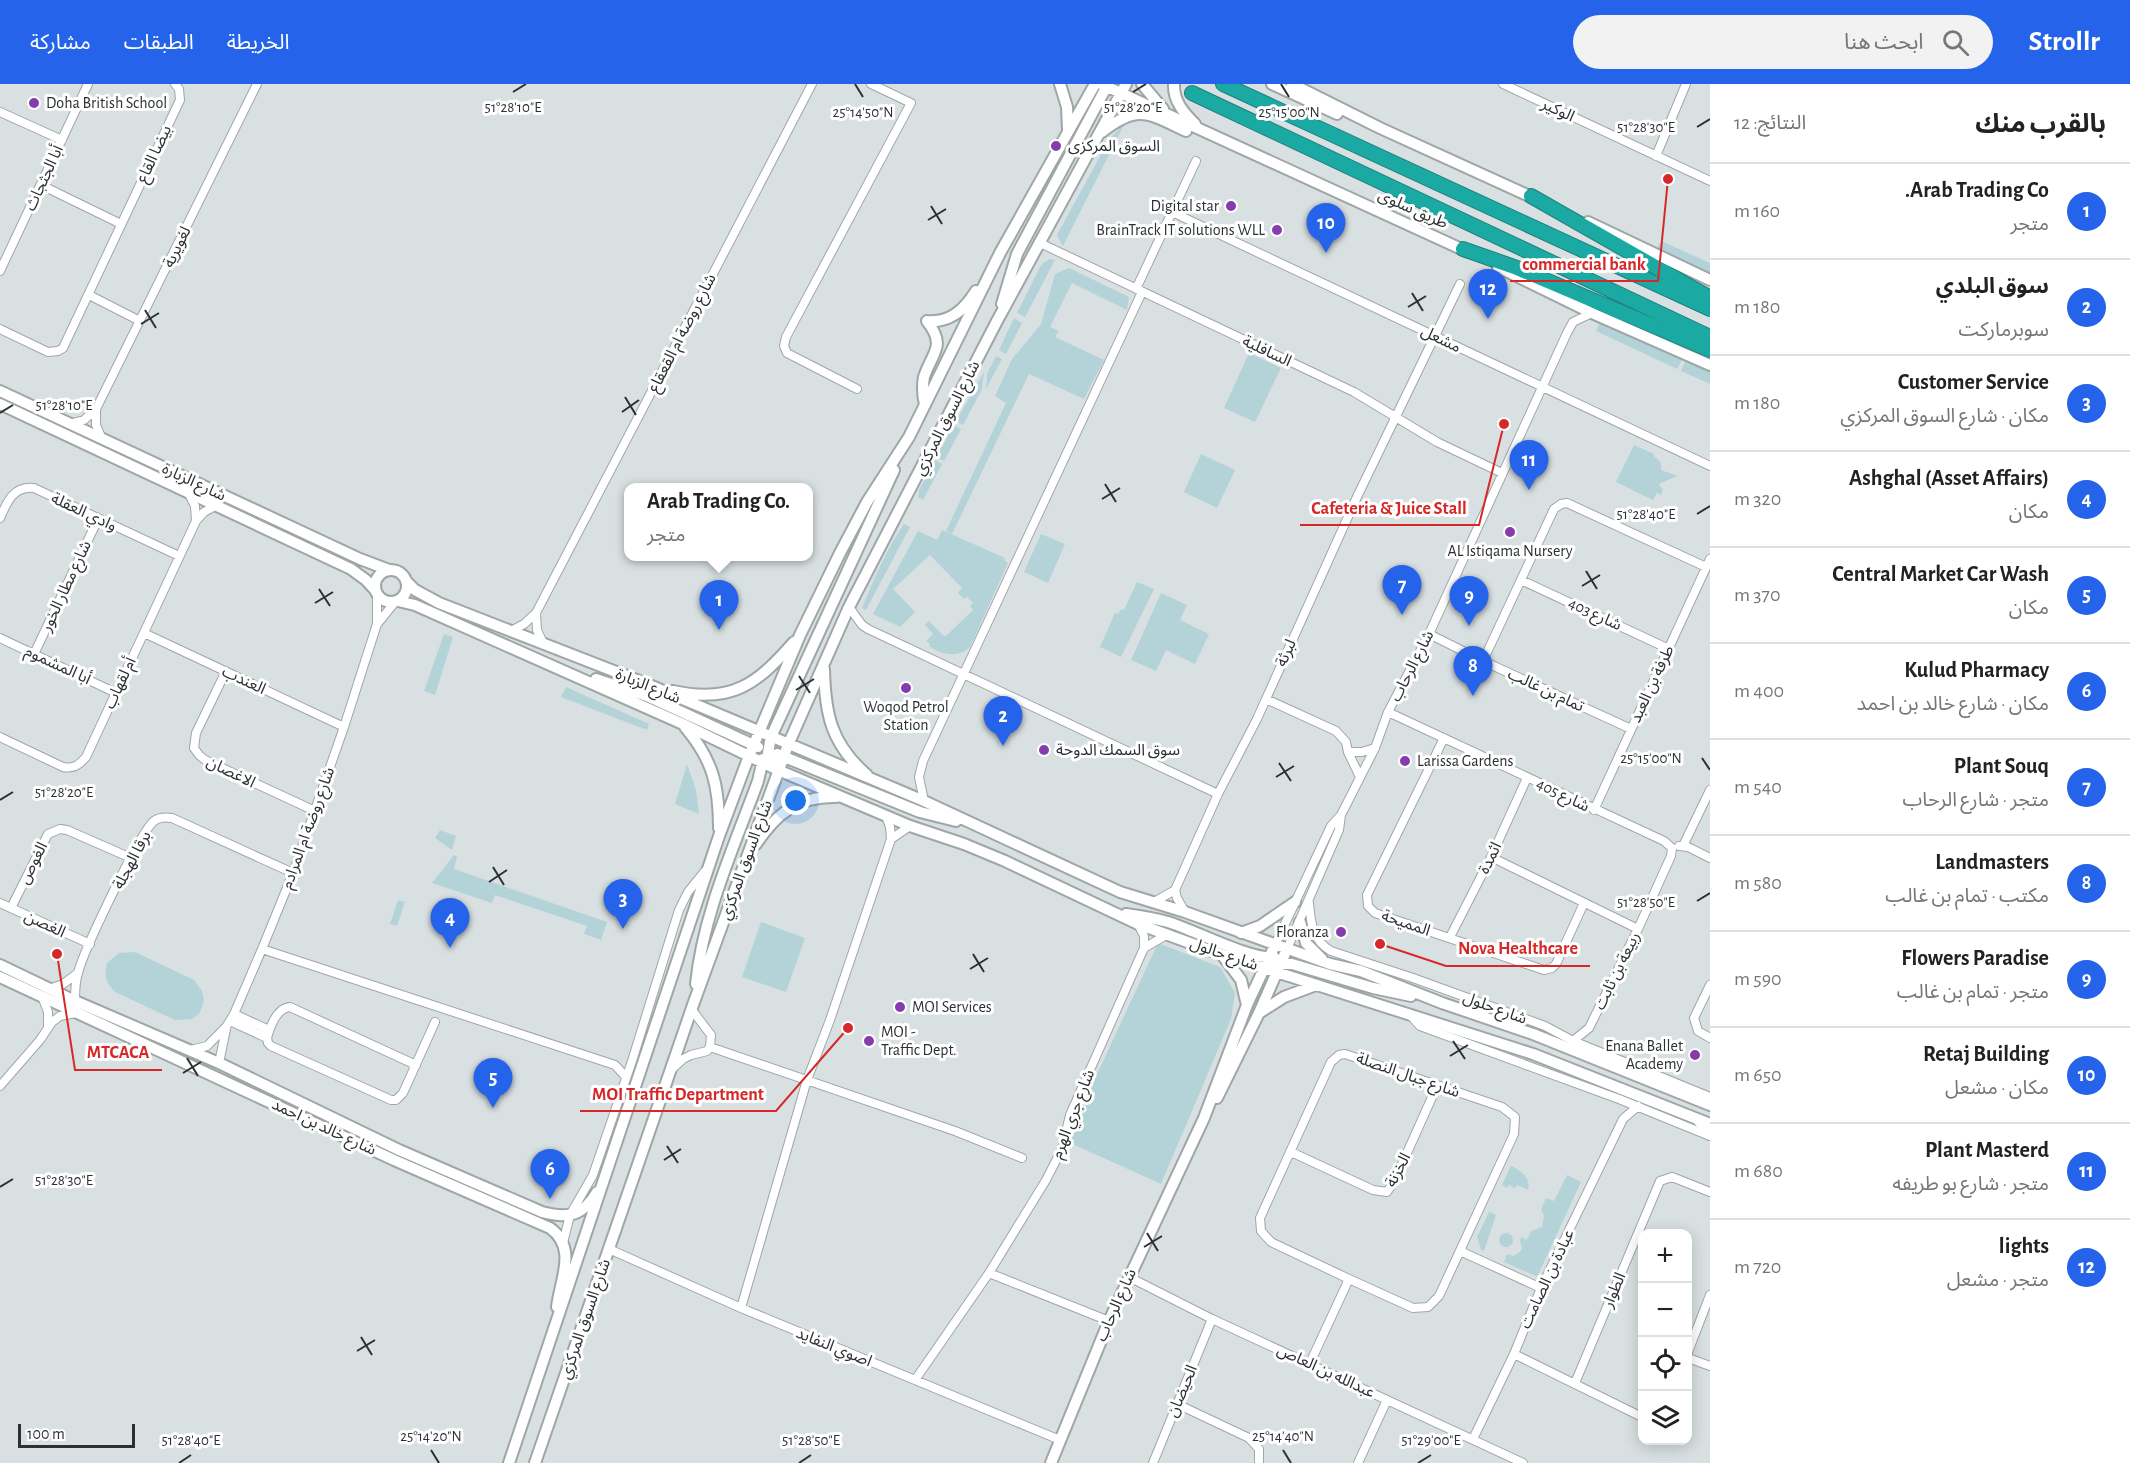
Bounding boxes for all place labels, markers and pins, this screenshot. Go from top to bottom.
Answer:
place label: Doha British School [46,95,167,111]
marker: Doha British School [27,96,41,110]
place label: السوق المركزى [1068,138,1160,155]
marker: السوق المركزى [1049,139,1063,153]
place label: Digital star [1151,198,1220,214]
marker: Digital star [1224,199,1238,213]
pin: 10 [1306,204,1346,253]
place label: BrainTrack IT solutions WLL [1096,222,1265,238]
marker: BrainTrack IT solutions WLL [1270,223,1284,237]
callout: commercial bank [1510,245,1658,281]
pin: 12 [1468,270,1508,319]
pin: 11 [1510,440,1549,490]
callout: Cafeteria & Juice Stall [1300,489,1479,525]
marker: AL Istiqama Nursery [1503,525,1517,539]
place label: AL Istiqama Nursery [1447,543,1573,560]
pin: 7 [1382,566,1422,615]
pin: 9 [1450,576,1488,626]
pin: 1 [700,580,738,630]
pin: 8 [1454,646,1492,696]
marker: Woqod Petrol Station [899,681,913,695]
pin: 2 [984,696,1022,746]
place label: Woqod Petrol Station [863,699,949,733]
place label: سوق السمك الدوحة [1056,742,1180,759]
marker: سوق السمك الدوحة [1037,743,1051,757]
place label: Larissa Gardens [1417,753,1514,769]
marker: Larissa Gardens [1398,754,1412,768]
pin: 3 [604,880,642,929]
pin: 4 [430,898,470,948]
place label: Floranza [1276,924,1329,940]
marker: Floranza [1334,925,1348,939]
callout: Nova Healthcare [1446,930,1590,966]
place label: MOI Services [912,999,992,1015]
marker: MOI Services [893,1000,907,1014]
place label: MOI - Traffic Dept. [881,1024,957,1058]
callout: MTCACA [75,1034,162,1070]
marker: MOI - Traffic Dept. [862,1034,876,1048]
place label: Enana Ballet Academy [1605,1038,1683,1073]
marker: Enana Ballet Academy [1688,1048,1702,1062]
pin: 5 [474,1058,512,1108]
callout: MOI Traffic Department [580,1075,776,1111]
pin: 6 [530,1150,570,1199]

